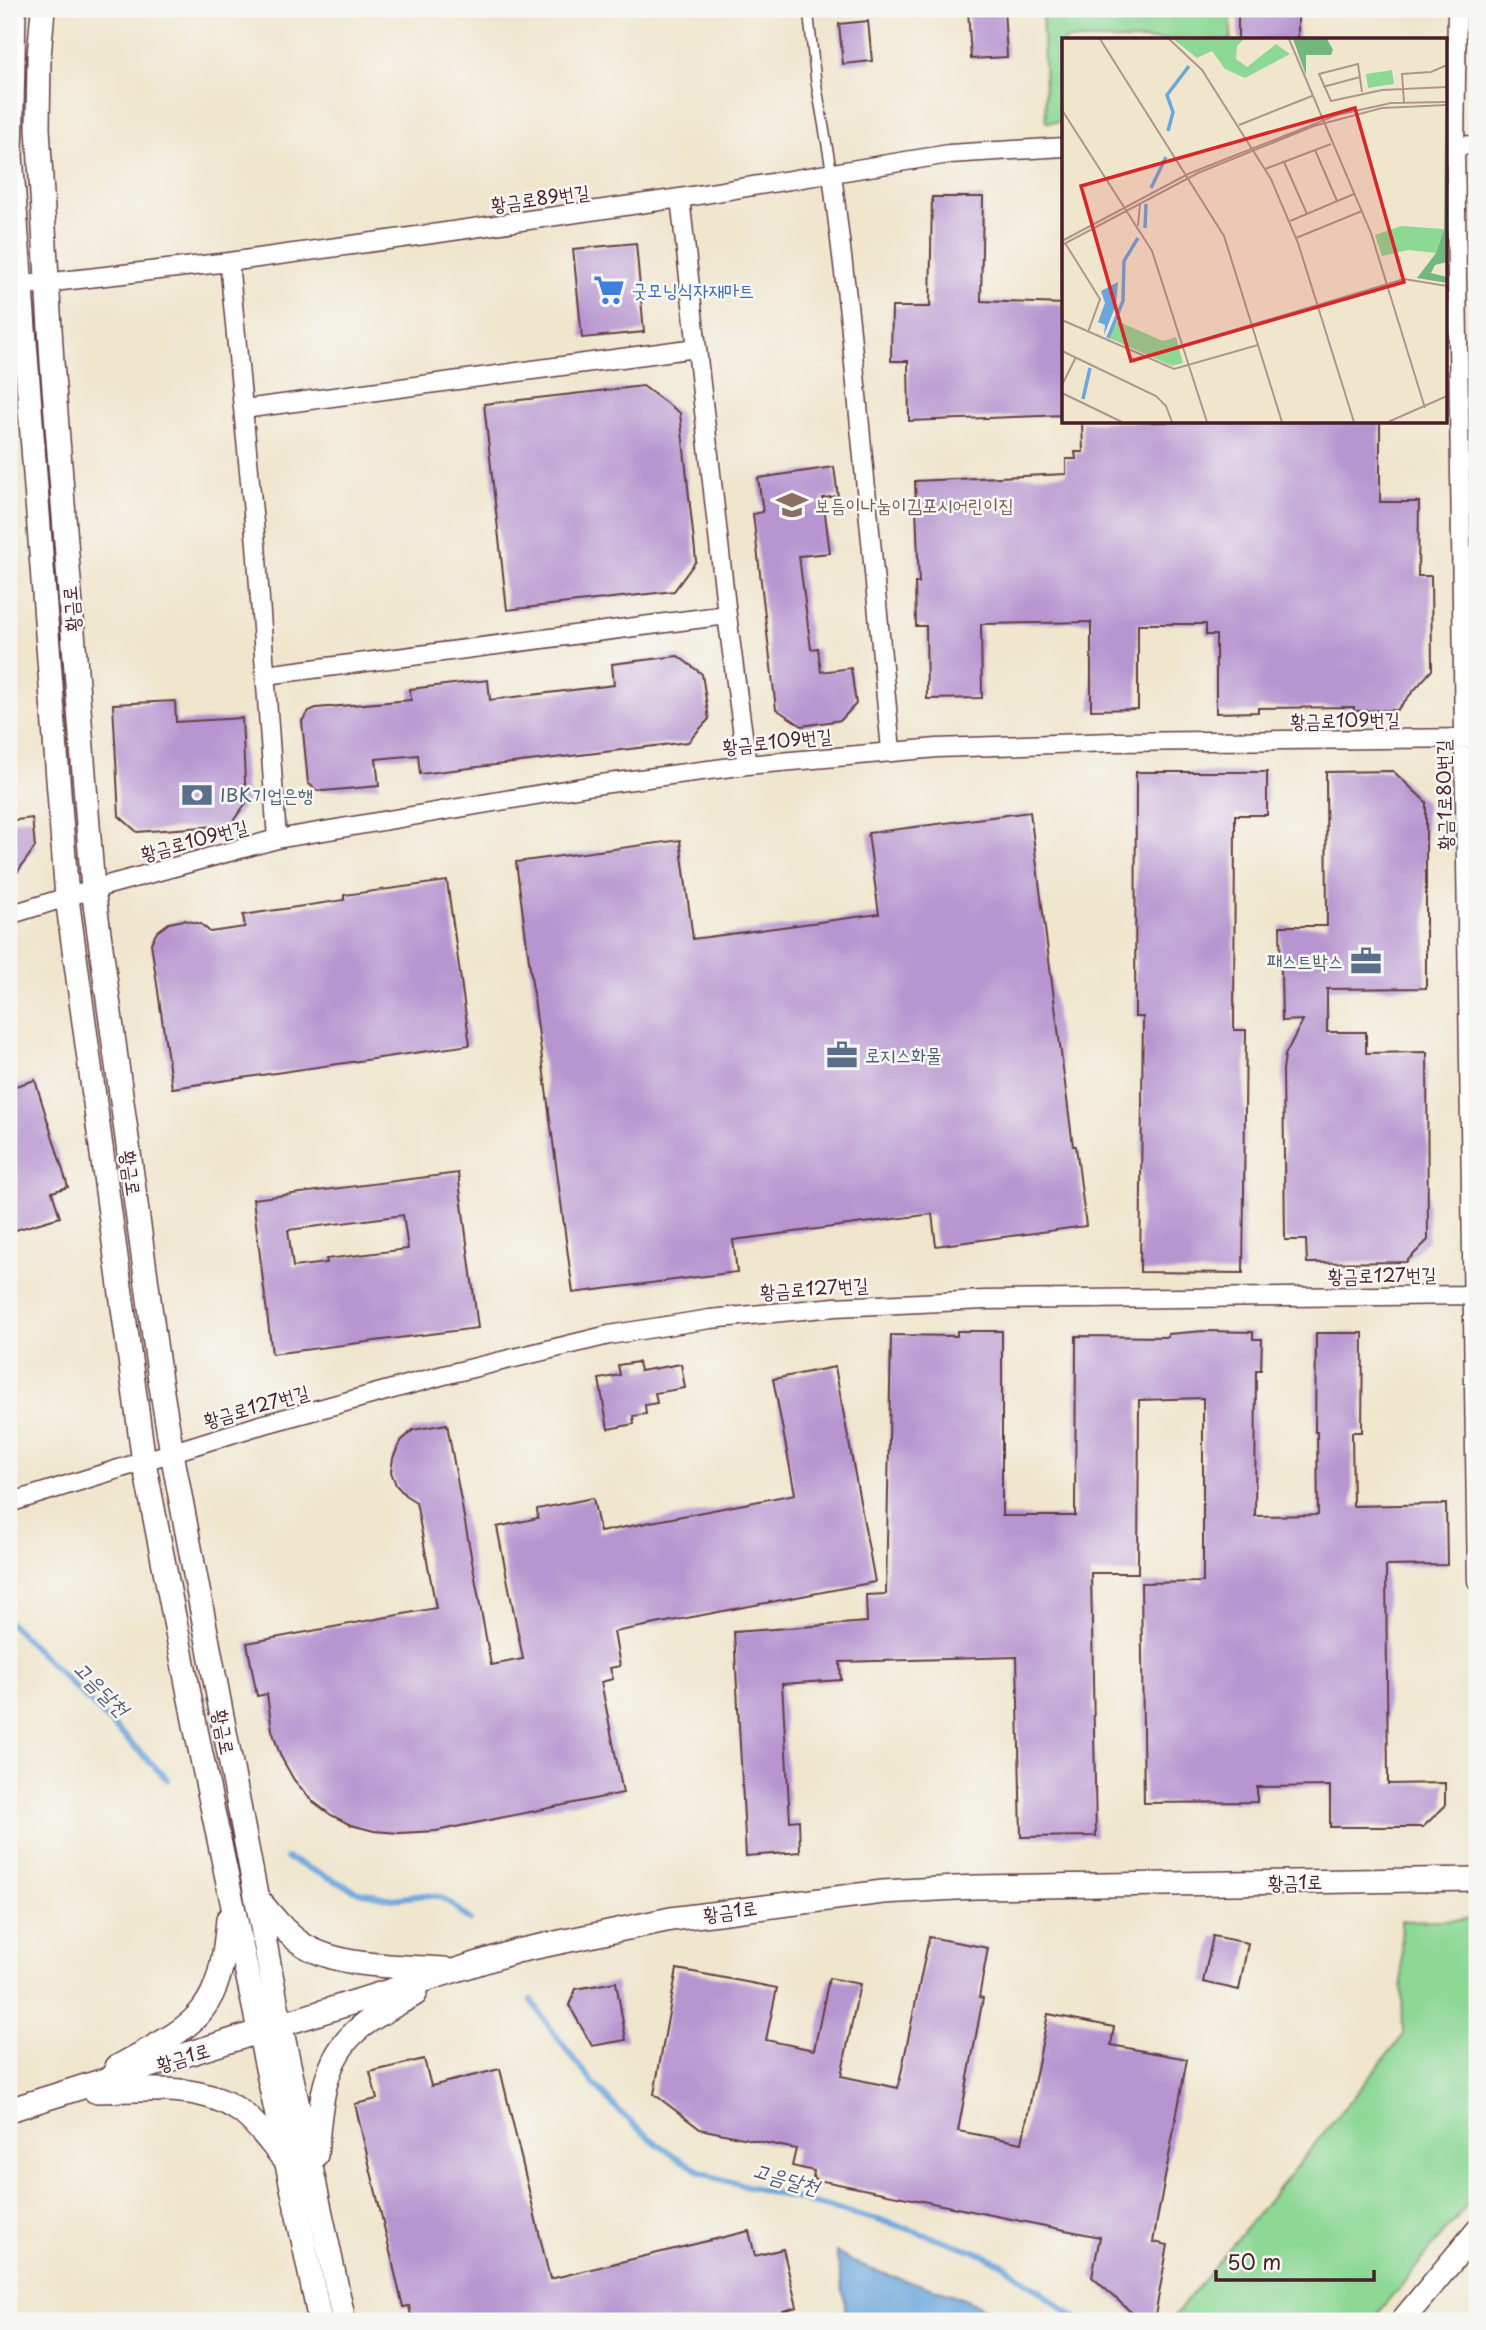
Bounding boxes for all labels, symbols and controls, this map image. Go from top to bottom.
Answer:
inset map [1062,38,1448,424]
street label: 황금로89번길 [489,176,591,218]
supermarket icon: 굿모닝식자재마트 [592,273,626,307]
place label: 굿모닝식자재마트 [632,275,754,303]
school or university icon: 보듬이나눔이김포시어린이집 [775,488,809,522]
place label: 보듬이나눔이김포시어린이집 [815,490,1014,518]
street label: 황금로 [54,585,86,633]
street label: 황금로109번길 [1290,704,1400,734]
street label: 황금로109번길 [721,720,833,760]
street label: 황금1로80번길 [1428,739,1458,851]
bank icon: IBK기업은행 [180,778,214,812]
place label: IBK기업은행 [220,780,313,808]
street label: 황금로109번길 [137,811,250,867]
office icon: 패스트박스 [1349,944,1383,978]
place label: 패스트박스 [1267,946,1343,974]
office icon: 로지스화물 [825,1038,859,1072]
place label: 로지스화물 [865,1040,941,1068]
street label: 황금로 [115,1148,149,1198]
street label: 황금로127번길 [1327,1259,1437,1289]
street label: 황금로127번길 [759,1269,869,1305]
street label: 황금로127번길 [200,1377,312,1433]
water label: 고음달천 [67,1652,139,1724]
street label: 황금로 [207,1707,243,1757]
street label: 황금1로 [1268,1867,1322,1895]
street label: 황금1로 [701,1892,759,1928]
street label: 황금1로 [153,2035,213,2077]
water label: 고음달천 [750,2152,825,2202]
scale bar [1216,2239,1374,2283]
text: 50 m [1227,2245,1281,2277]

